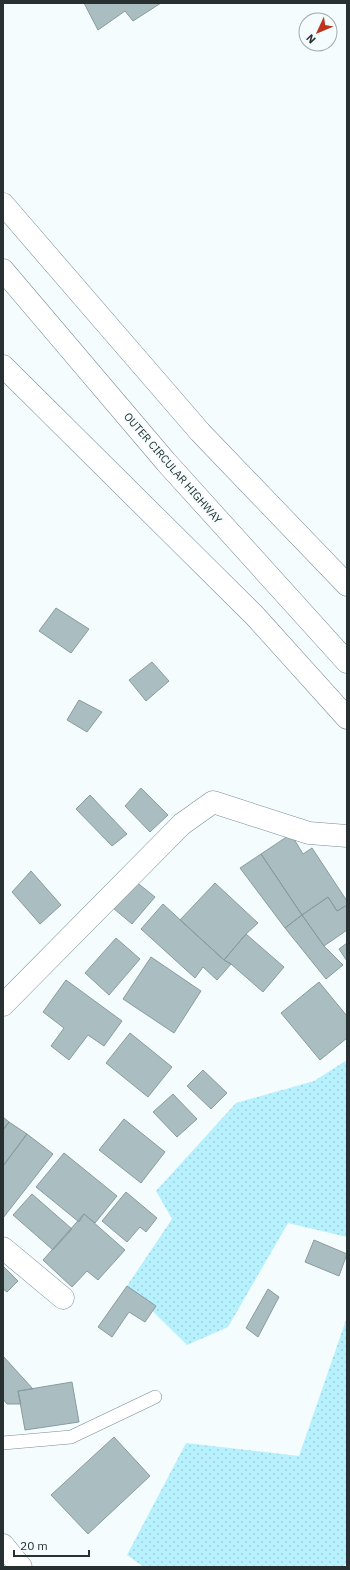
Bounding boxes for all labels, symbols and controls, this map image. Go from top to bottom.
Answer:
north arrow [298,12,338,52]
text: N [303,31,319,47]
street label: OUTER CIRCULAR HIGHWAY [121,410,225,527]
scale bar [14,1532,89,1558]
text: 20 m [20,1538,48,1553]

